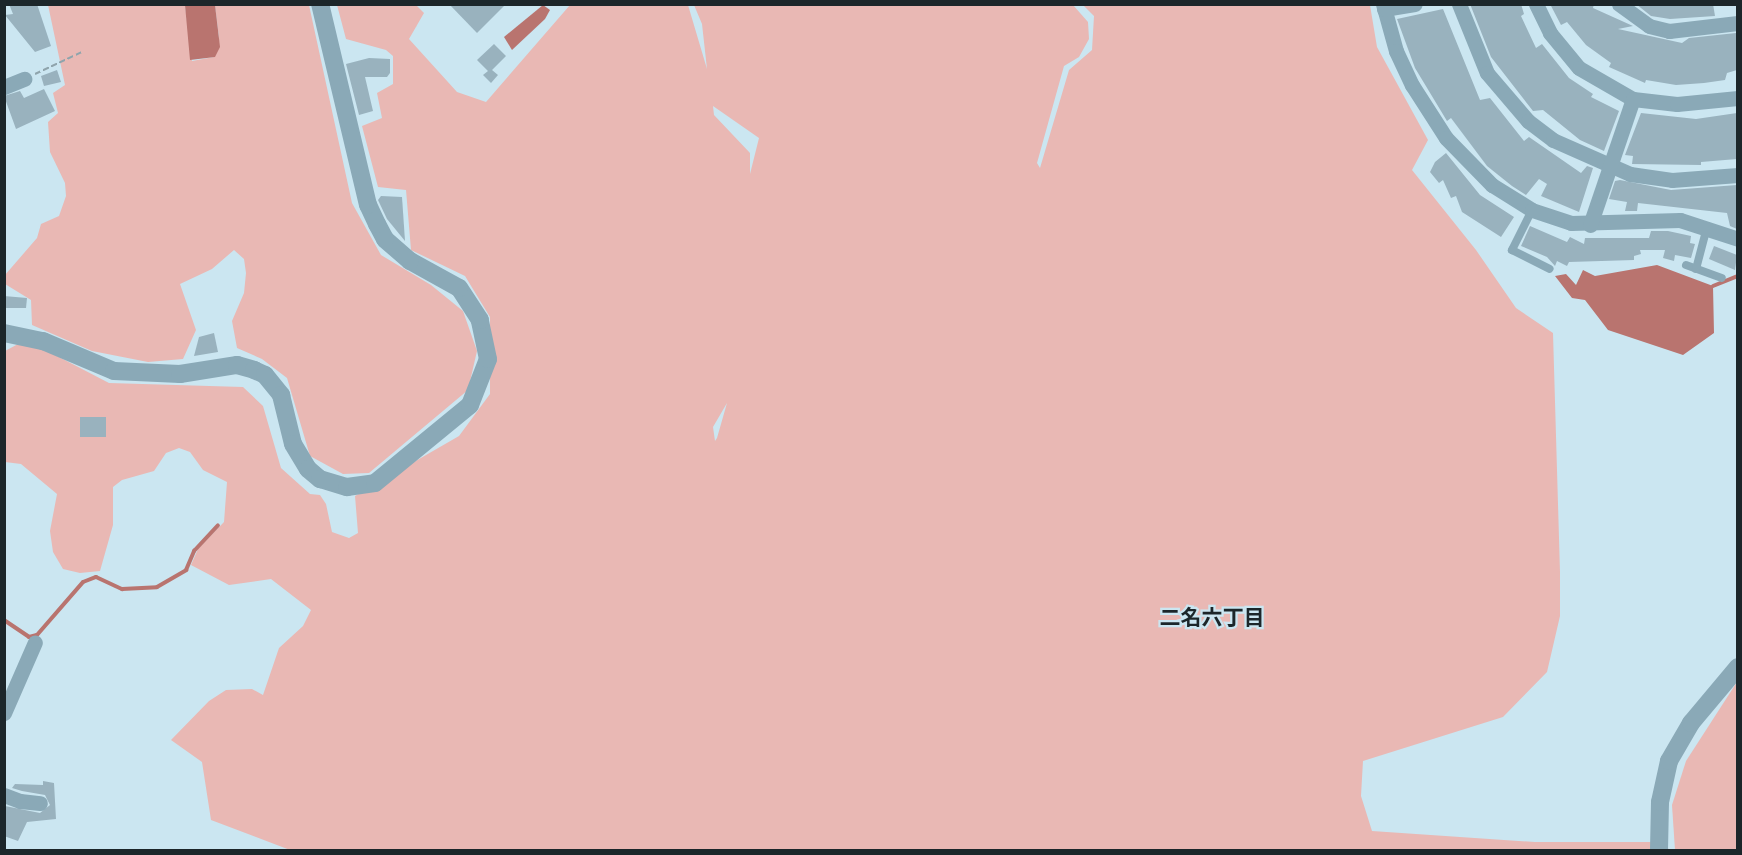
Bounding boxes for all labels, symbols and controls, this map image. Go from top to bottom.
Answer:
district label: 二名六丁目 [1160,604,1264,630]

